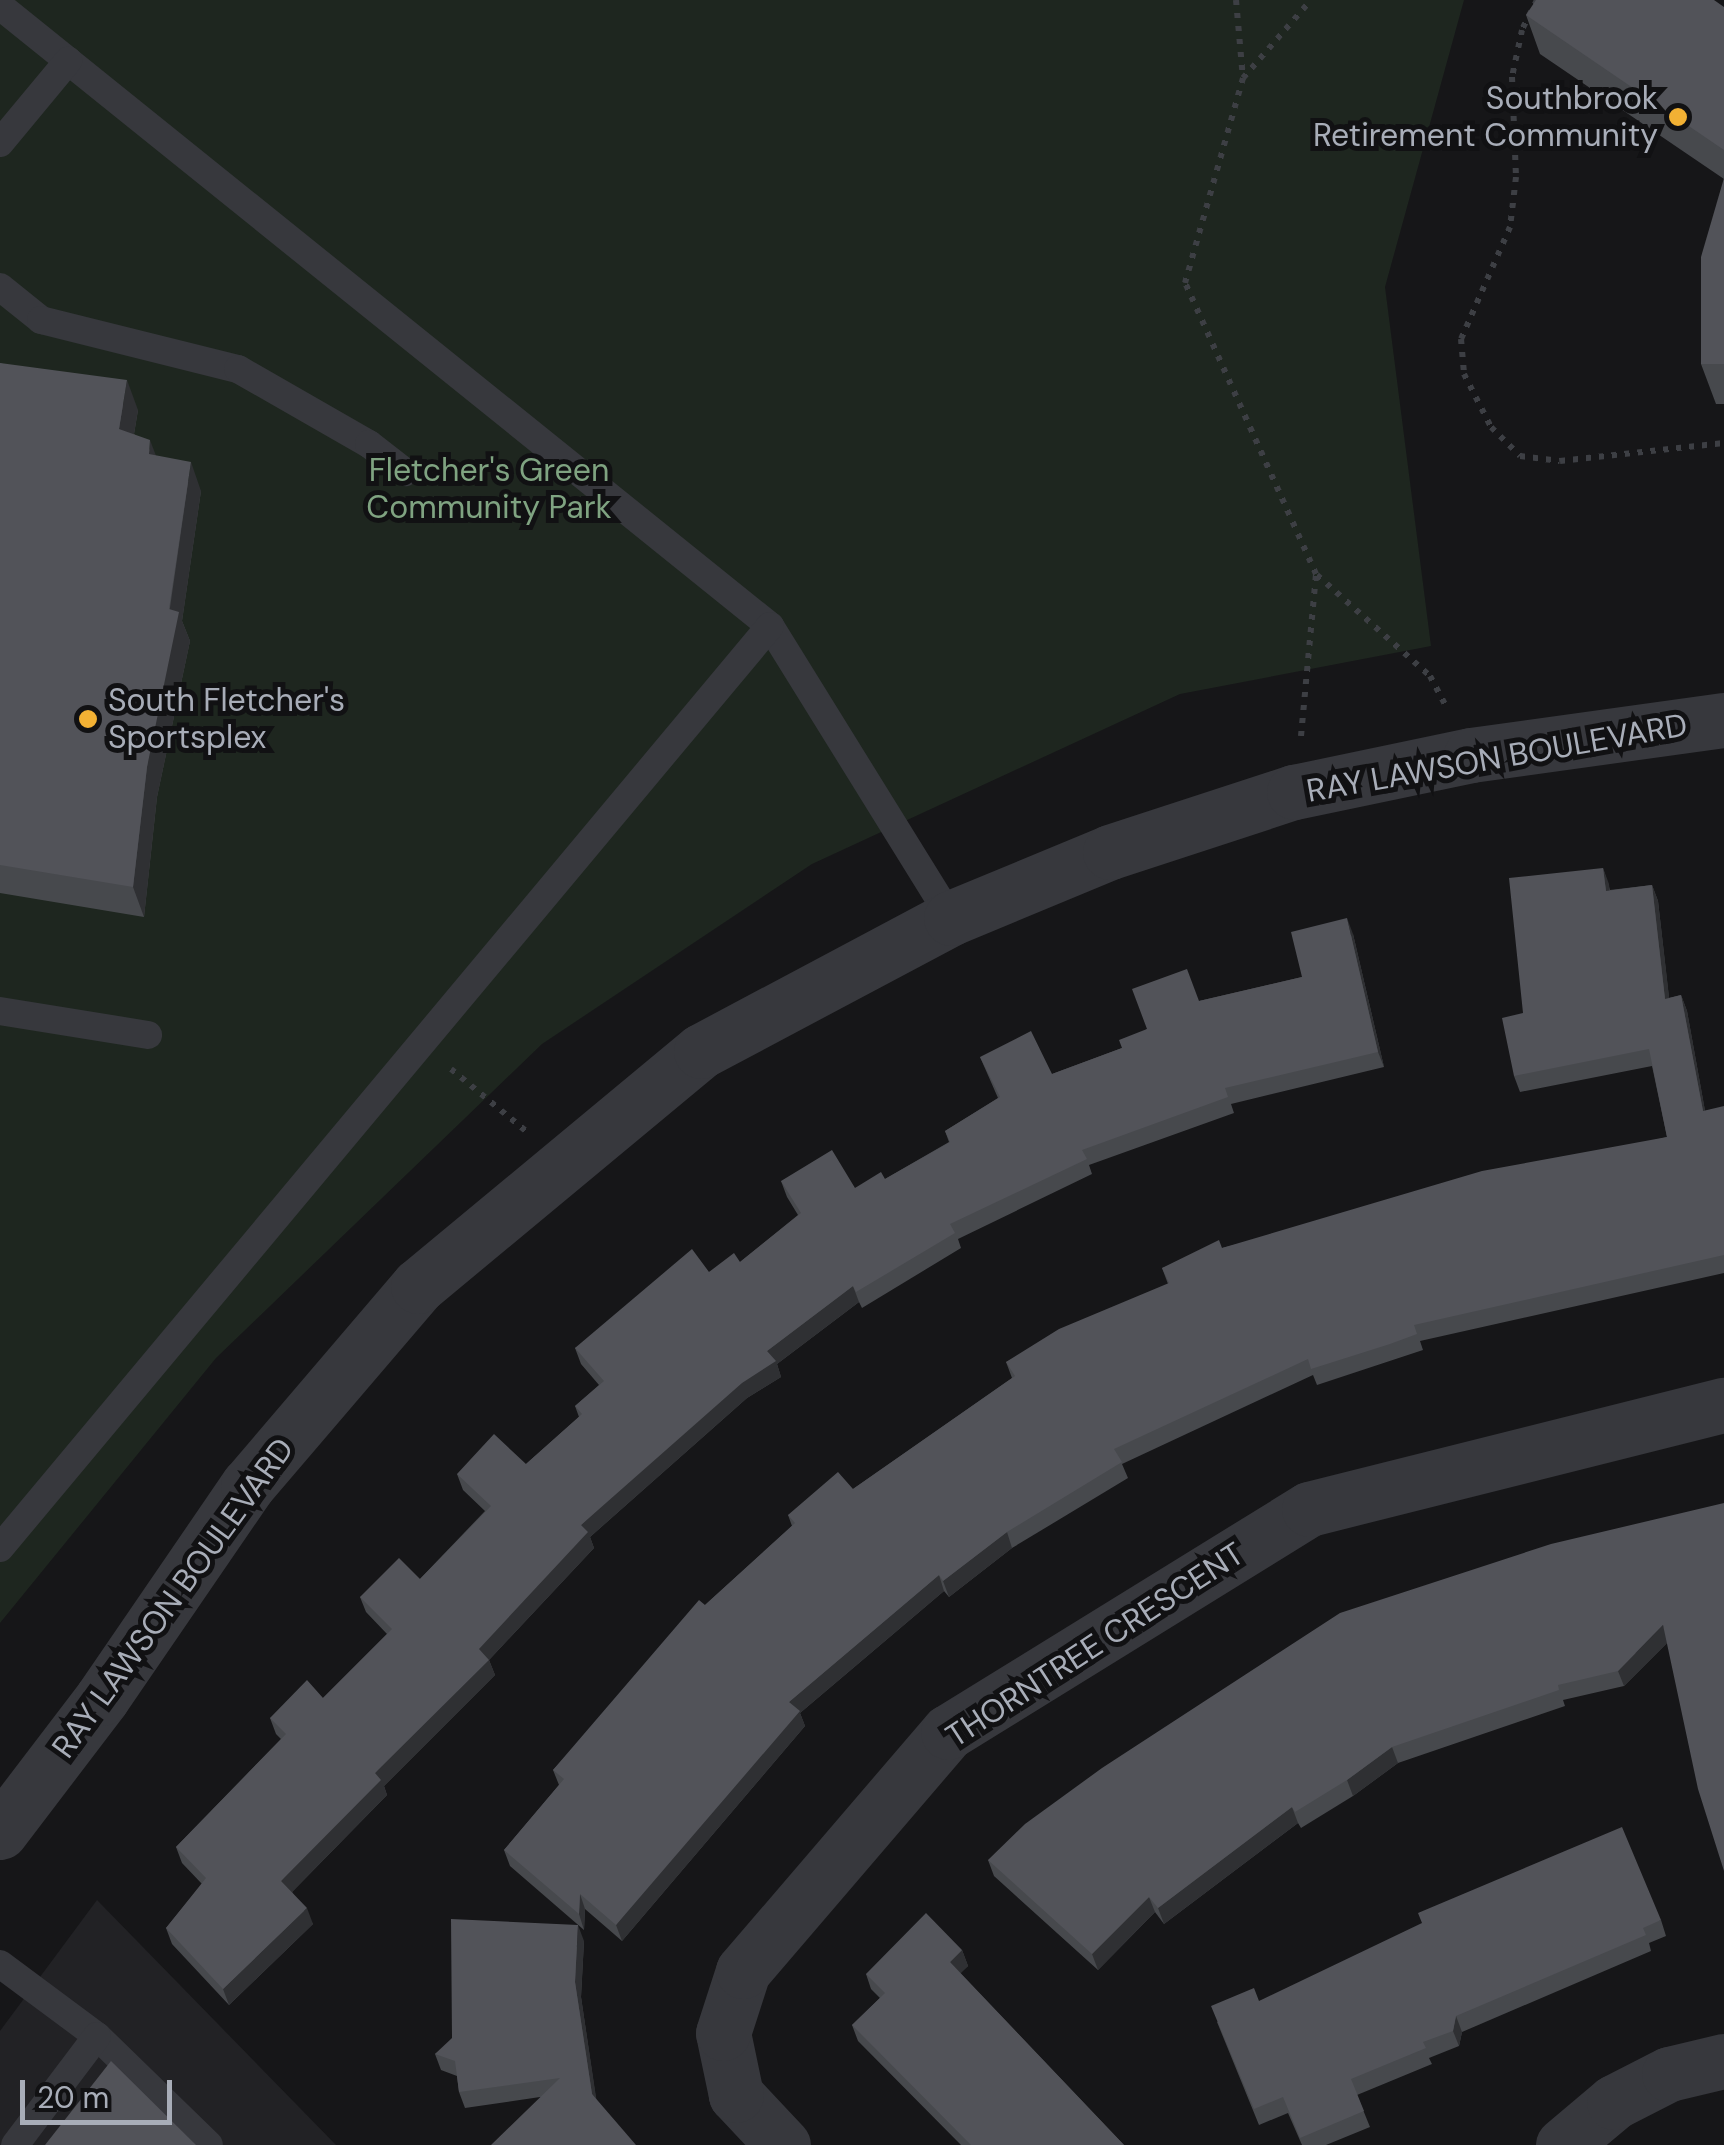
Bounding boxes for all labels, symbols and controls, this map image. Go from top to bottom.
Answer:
place label: Southbrook Retirement Community [1313,80,1658,155]
marker: Southbrook Retirement Community [1667,106,1689,128]
park label: Fletcher's Green Community Park [366,452,612,527]
place label: South Fletcher's Sportsplex [108,682,345,757]
street label: RAY LAWSON BOULEVARD [1304,706,1690,810]
marker: South Fletcher's Sportsplex [77,708,99,730]
street label: RAY LAWSON BOULEVARD [44,1431,302,1765]
street label: THORNTREE CRESCENT [939,1534,1251,1756]
scale bar [25,2060,178,2122]
text: 20 m [37,2078,109,2117]

